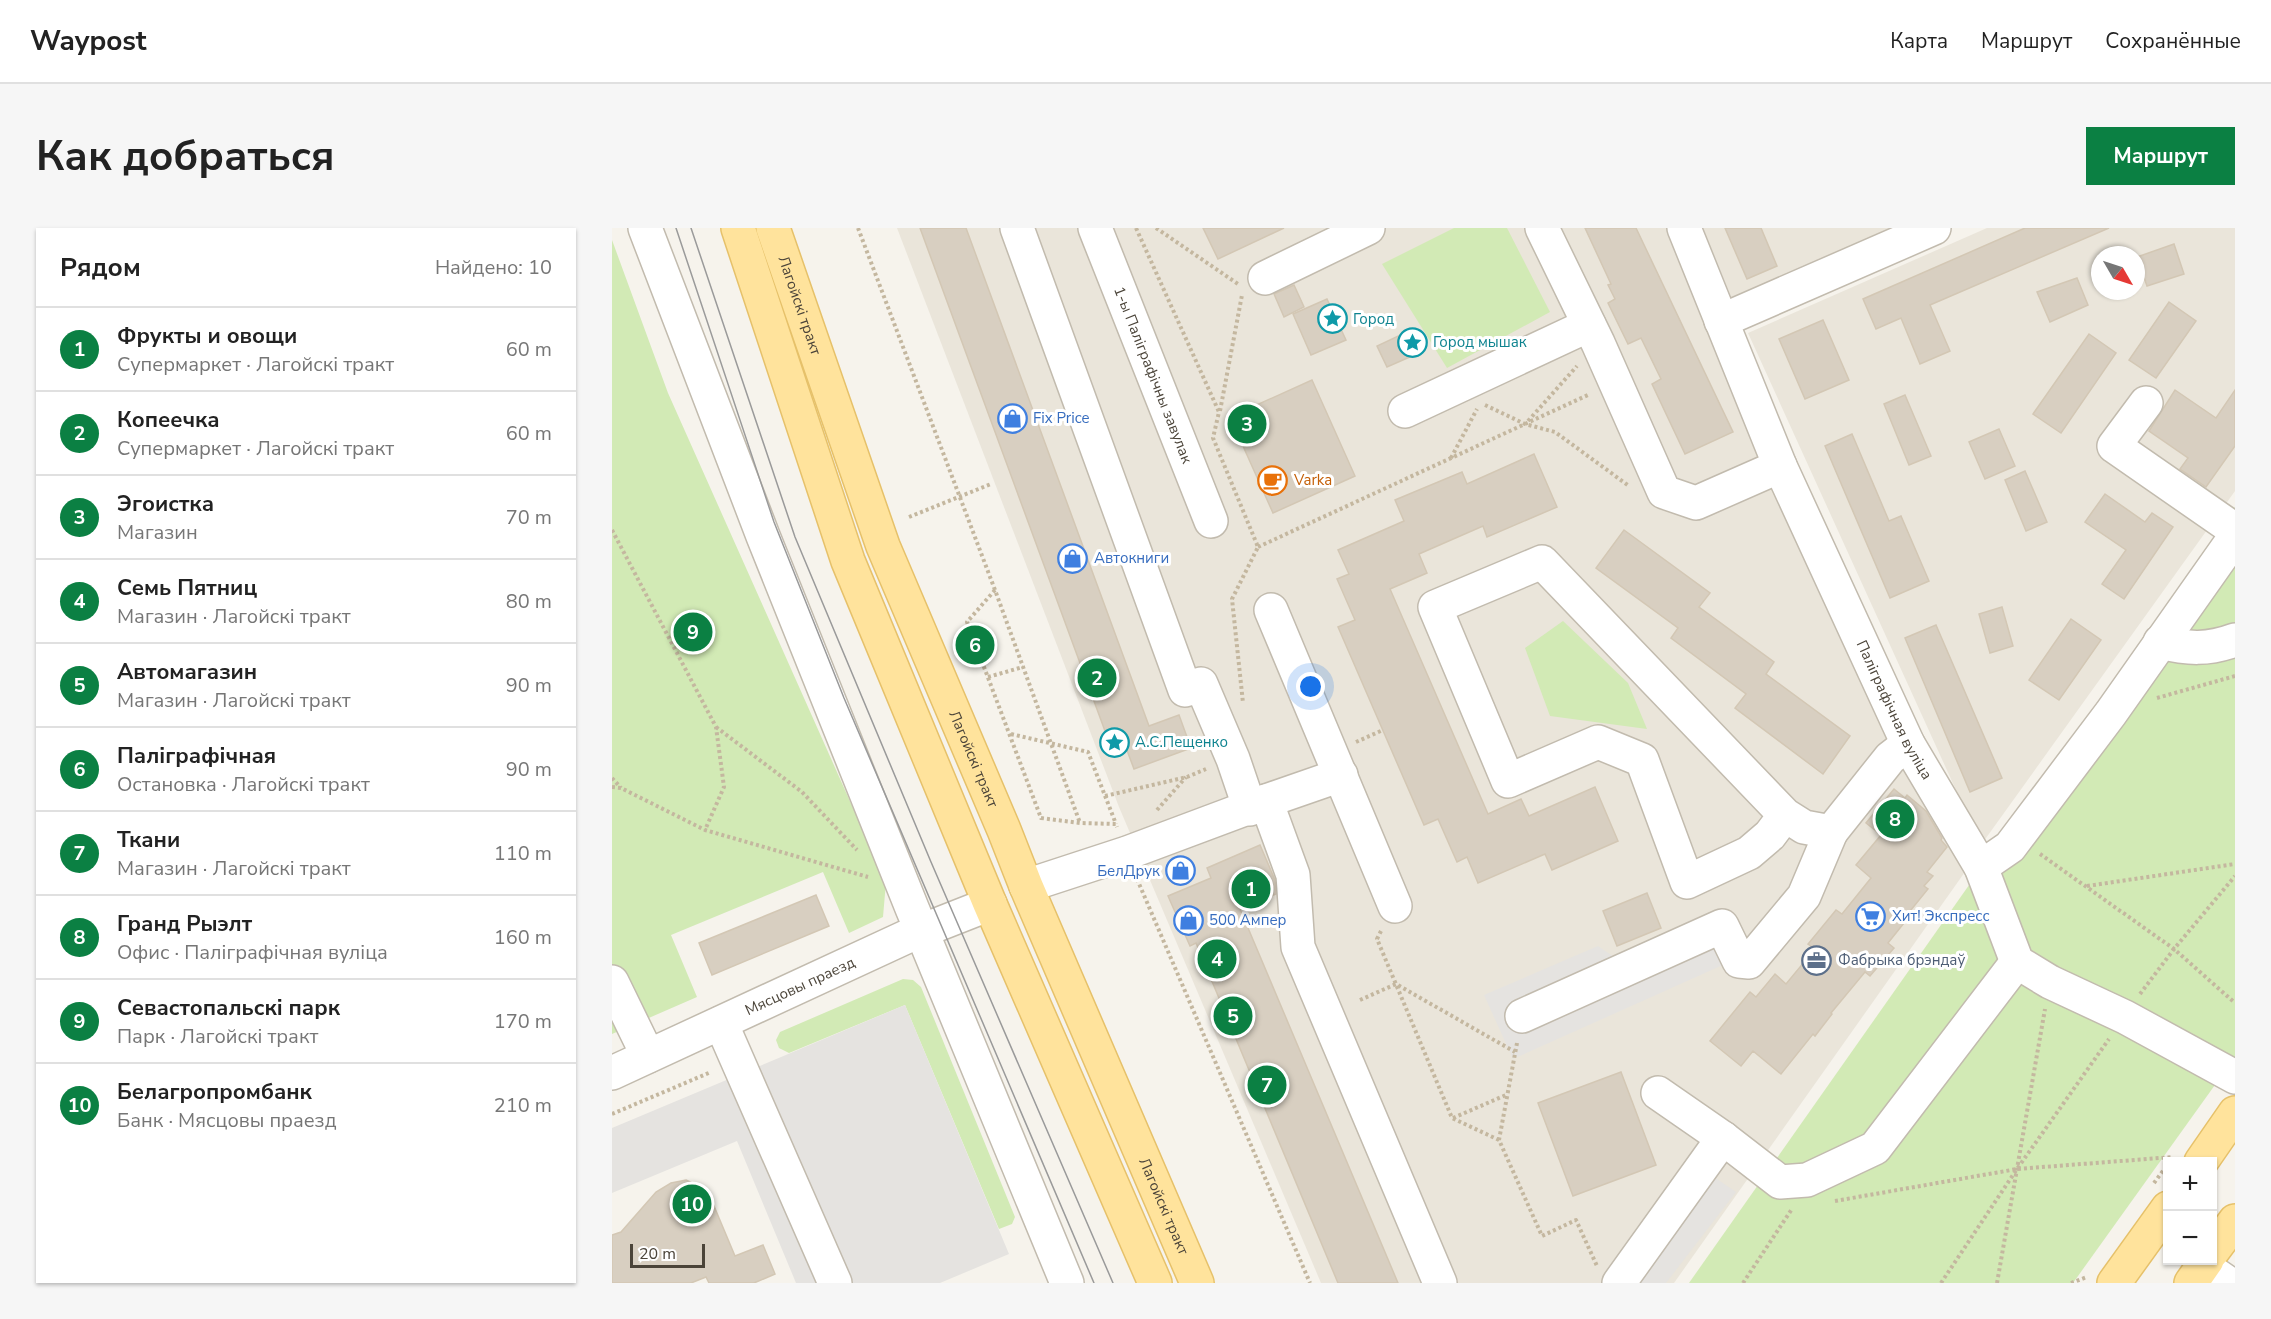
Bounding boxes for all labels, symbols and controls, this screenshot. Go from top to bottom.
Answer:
text: Waypost [30,22,147,60]
text: Карта [1890,27,1948,55]
text: Маршрут [1981,27,2072,55]
text: Сохранённые [2105,27,2241,55]
button: Маршрут [2086,127,2235,185]
text: Как добраться [36,128,335,185]
north arrow [2091,246,2145,300]
text: Рядом [60,250,141,285]
street label: Лагойскі тракт [773,253,826,358]
text: Найдено: 10 [435,254,552,281]
street label: 1-ы Паліграфічны завулак [1109,283,1197,466]
place icon: Город [1316,303,1348,335]
place label: Город [1353,309,1394,329]
text: Фрукты и овощи [117,321,297,351]
place icon: Город мышак [1396,326,1428,358]
place label: Город мышак [1433,332,1527,352]
text: 1 [74,336,86,363]
text: 60 m [506,336,552,363]
text: Супермаркет · Лагойскі тракт [117,351,394,378]
shop icon: Fix Price [996,402,1028,434]
pin: 3 [1228,402,1266,446]
text: Копеечка [117,405,220,435]
place label: Fix Price [1033,408,1089,428]
text: 2 [74,420,86,447]
text: 60 m [506,420,552,447]
text: Супермаркет · Лагойскі тракт [117,435,394,462]
cafe icon: Varka [1257,464,1289,496]
place label: Varka [1293,470,1332,490]
text: Эгоистка [117,489,214,519]
text: 3 [74,504,86,531]
text: 70 m [506,504,552,531]
text: Магазин [117,519,198,546]
shop icon: Автокниги [1057,542,1089,574]
place label: Автокниги [1094,548,1169,568]
text: Семь Пятниц [117,573,257,603]
text: 4 [74,588,86,615]
text: 80 m [506,588,552,615]
text: Магазин · Лагойскі тракт [117,603,351,630]
pin: 9 [674,610,712,654]
pin: 6 [956,622,994,668]
street label: Паліграфічная вуліца [1852,637,1937,783]
pin: 2 [1078,656,1116,700]
text: Автомагазин [117,657,257,687]
text: 5 [74,672,86,699]
text: 90 m [506,672,552,699]
your location [1296,672,1325,701]
text: Магазин · Лагойскі тракт [117,687,351,714]
street label: Лагойскі тракт [944,707,1003,811]
place icon: А.С.Пещенко [1098,726,1130,758]
place label: А.С.Пещенко [1135,732,1228,752]
text: Паліграфічная [117,741,276,771]
text: 6 [74,756,86,783]
text: 90 m [506,756,552,783]
text: Остановка · Лагойскі тракт [117,771,370,798]
pin: 8 [1876,796,1914,842]
text: Ткани [117,825,180,855]
text: 7 [74,840,86,867]
text: 110 m [494,840,552,867]
text: Магазин · Лагойскі тракт [117,855,351,882]
shop icon: БелДрук [1165,855,1197,887]
place label: БелДрук [1097,861,1160,881]
pin: 1 [1232,866,1270,912]
supermarket icon: Хит! Экспресс [1855,900,1887,932]
shop icon: 500 Ампер [1172,904,1204,936]
place label: Хит! Экспресс [1892,906,1990,926]
text: Гранд Рыэлт [117,909,252,939]
place label: 500 Ампер [1209,910,1287,930]
text: 8 [74,924,86,951]
text: 160 m [494,924,552,951]
pin: 4 [1198,936,1236,982]
text: Офис · Паліграфічная вуліца [117,939,388,966]
office icon: Фабрыка брэндаў [1801,944,1833,976]
place label: Фабрыка брэндаў [1838,950,1965,970]
street label: Мясцовы праезд [742,952,858,1020]
text: Севастопальскі парк [117,993,340,1023]
pin: 5 [1214,994,1252,1038]
text: 9 [74,1008,86,1035]
text: 170 m [494,1008,552,1035]
text: Парк · Лагойскі тракт [117,1023,318,1050]
pin: 7 [1248,1062,1286,1108]
text: Белагропромбанк [117,1077,312,1107]
text: 10 [68,1092,92,1119]
text: 210 m [494,1092,552,1119]
text: Банк · Мясцовы праезд [117,1107,337,1134]
street label: Лагойскі тракт [1134,1155,1194,1258]
map controls [2163,1157,2217,1265]
button: + [2163,1157,2217,1211]
pin: 10 [672,1182,712,1226]
button: − [2163,1211,2217,1265]
scale bar [630,1241,705,1268]
text: 20 m [639,1243,676,1265]

